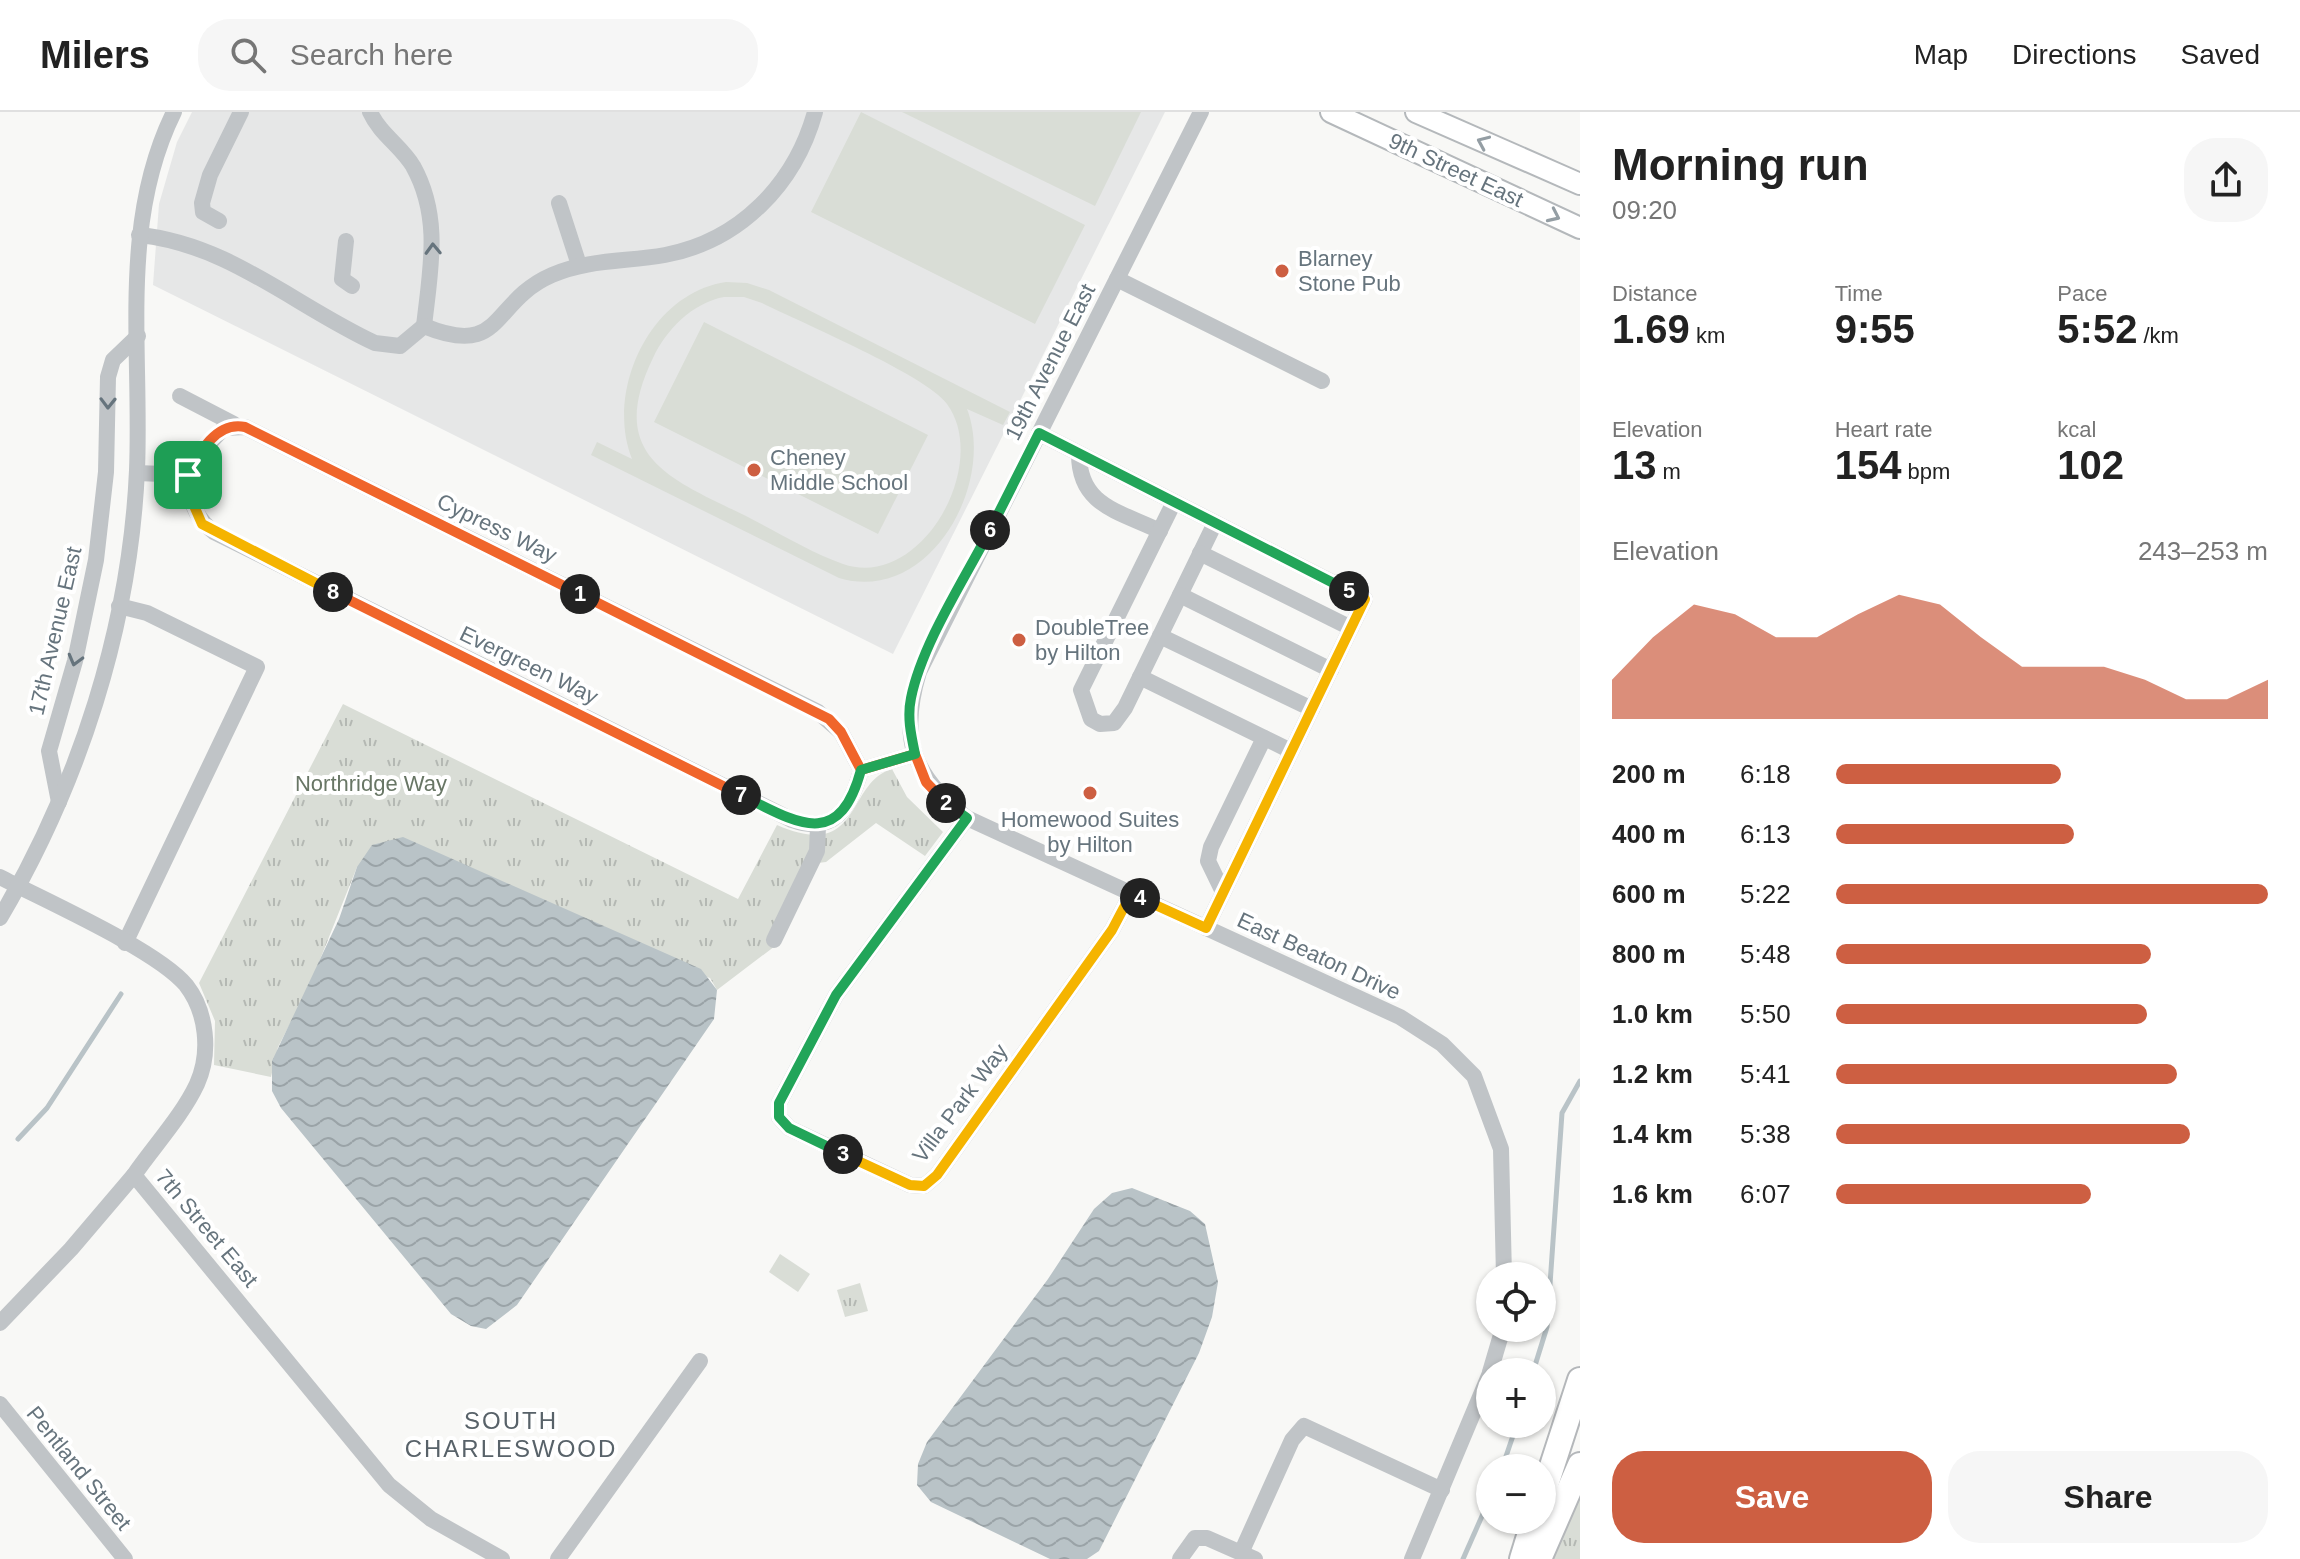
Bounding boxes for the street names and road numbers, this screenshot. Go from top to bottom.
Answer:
street label: 9th Street East [1385,128,1527,212]
street label: 19th Avenue East [1000,280,1100,444]
street label: Cypress Way [433,488,561,568]
street label: 17th Avenue East [23,544,87,718]
street label: Evergreen Way [456,621,602,709]
street label: East Beaton Drive [1233,907,1405,1005]
street label: Villa Park Way [907,1039,1013,1167]
street label: 7th Street East [151,1164,263,1292]
street label: Pentland Street [22,1401,136,1535]

